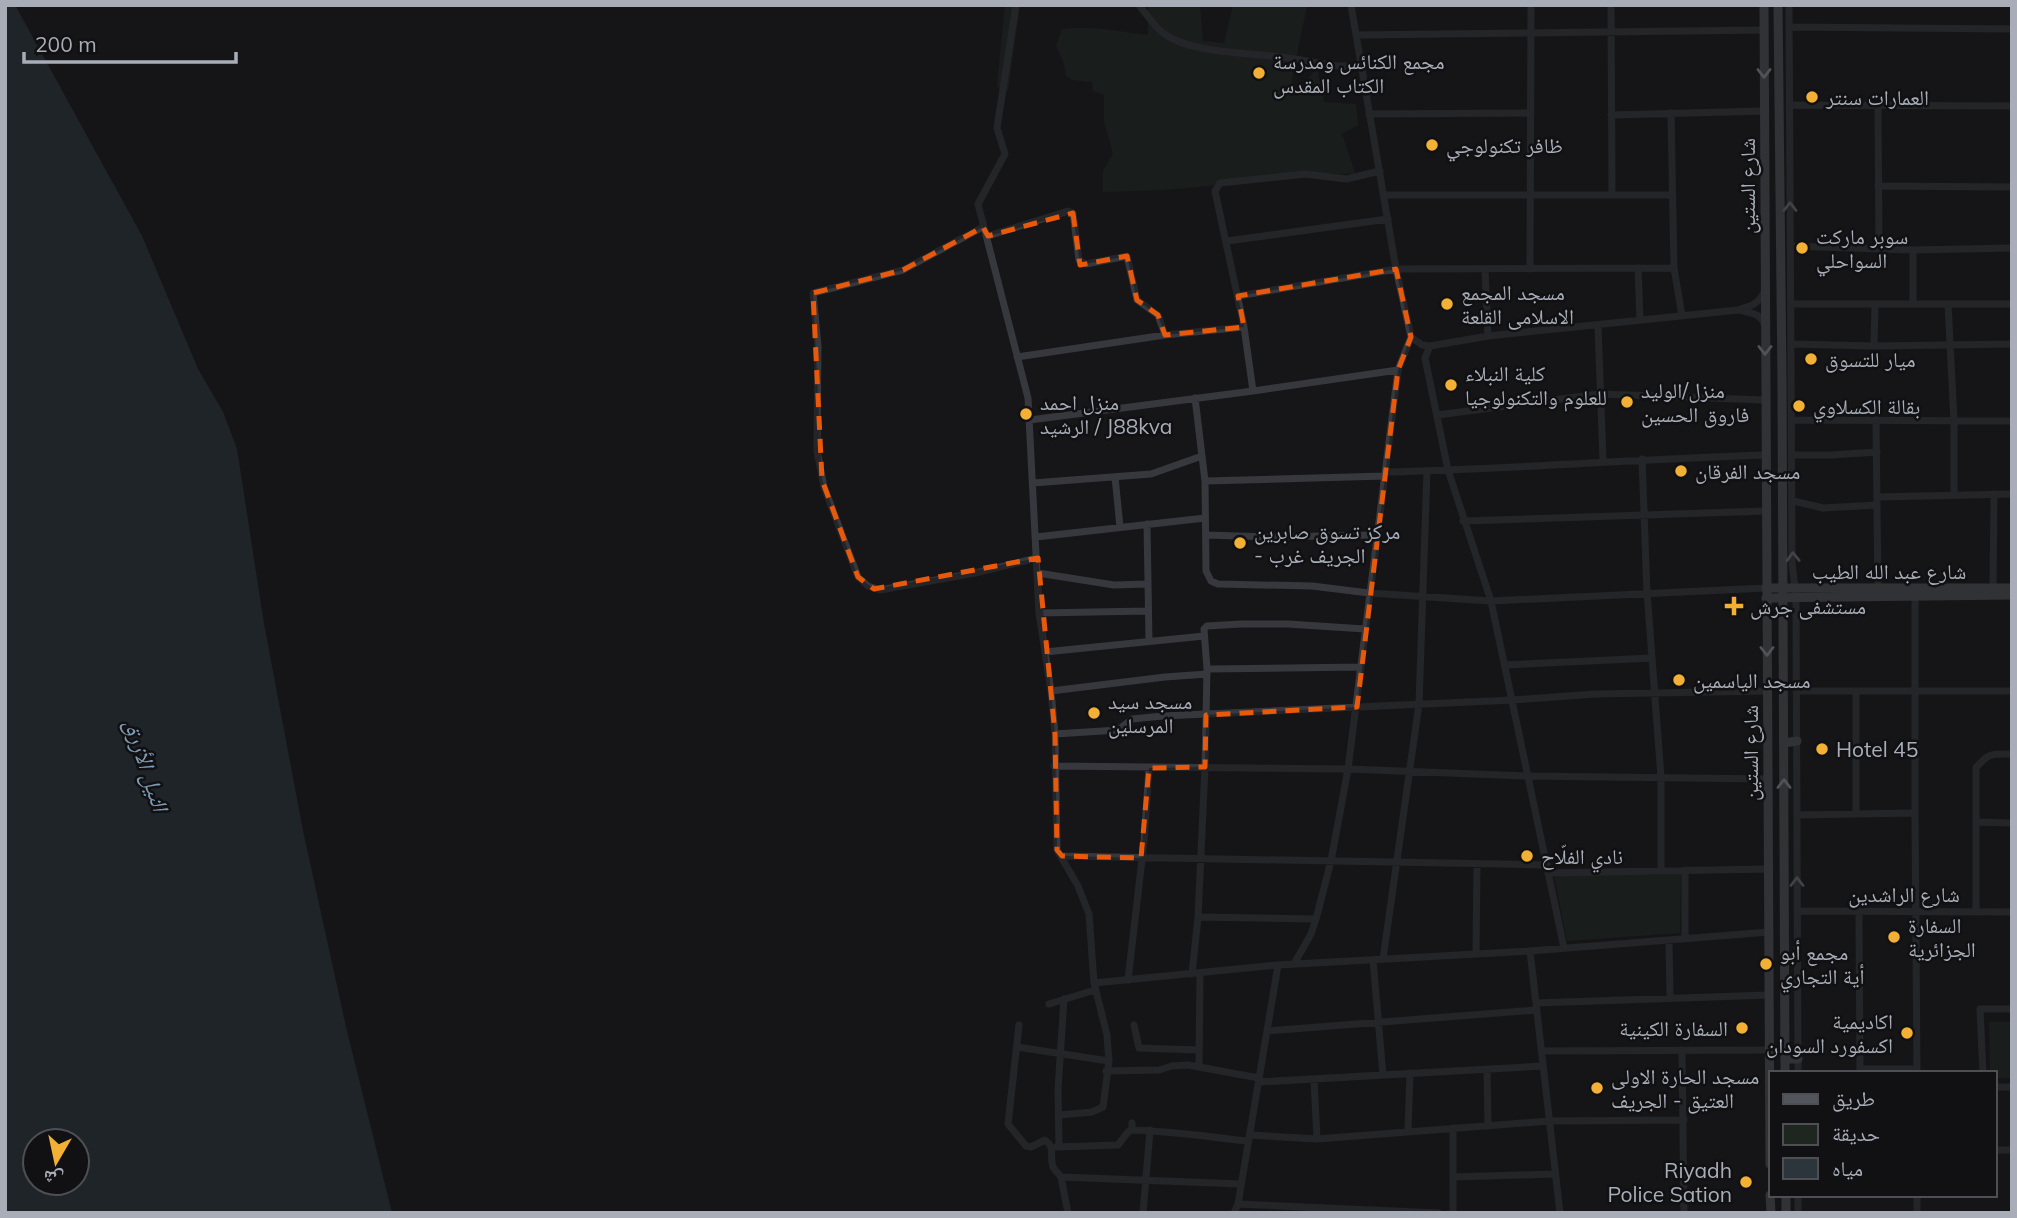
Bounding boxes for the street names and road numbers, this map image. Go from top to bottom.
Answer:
street label: شارع الستين [1734,138,1761,234]
street label: شارع عبد الله الطيب [1812,558,1966,585]
street label: شارع الستين [1737,705,1764,801]
street label: شارع الراشدين [1848,881,1960,908]

